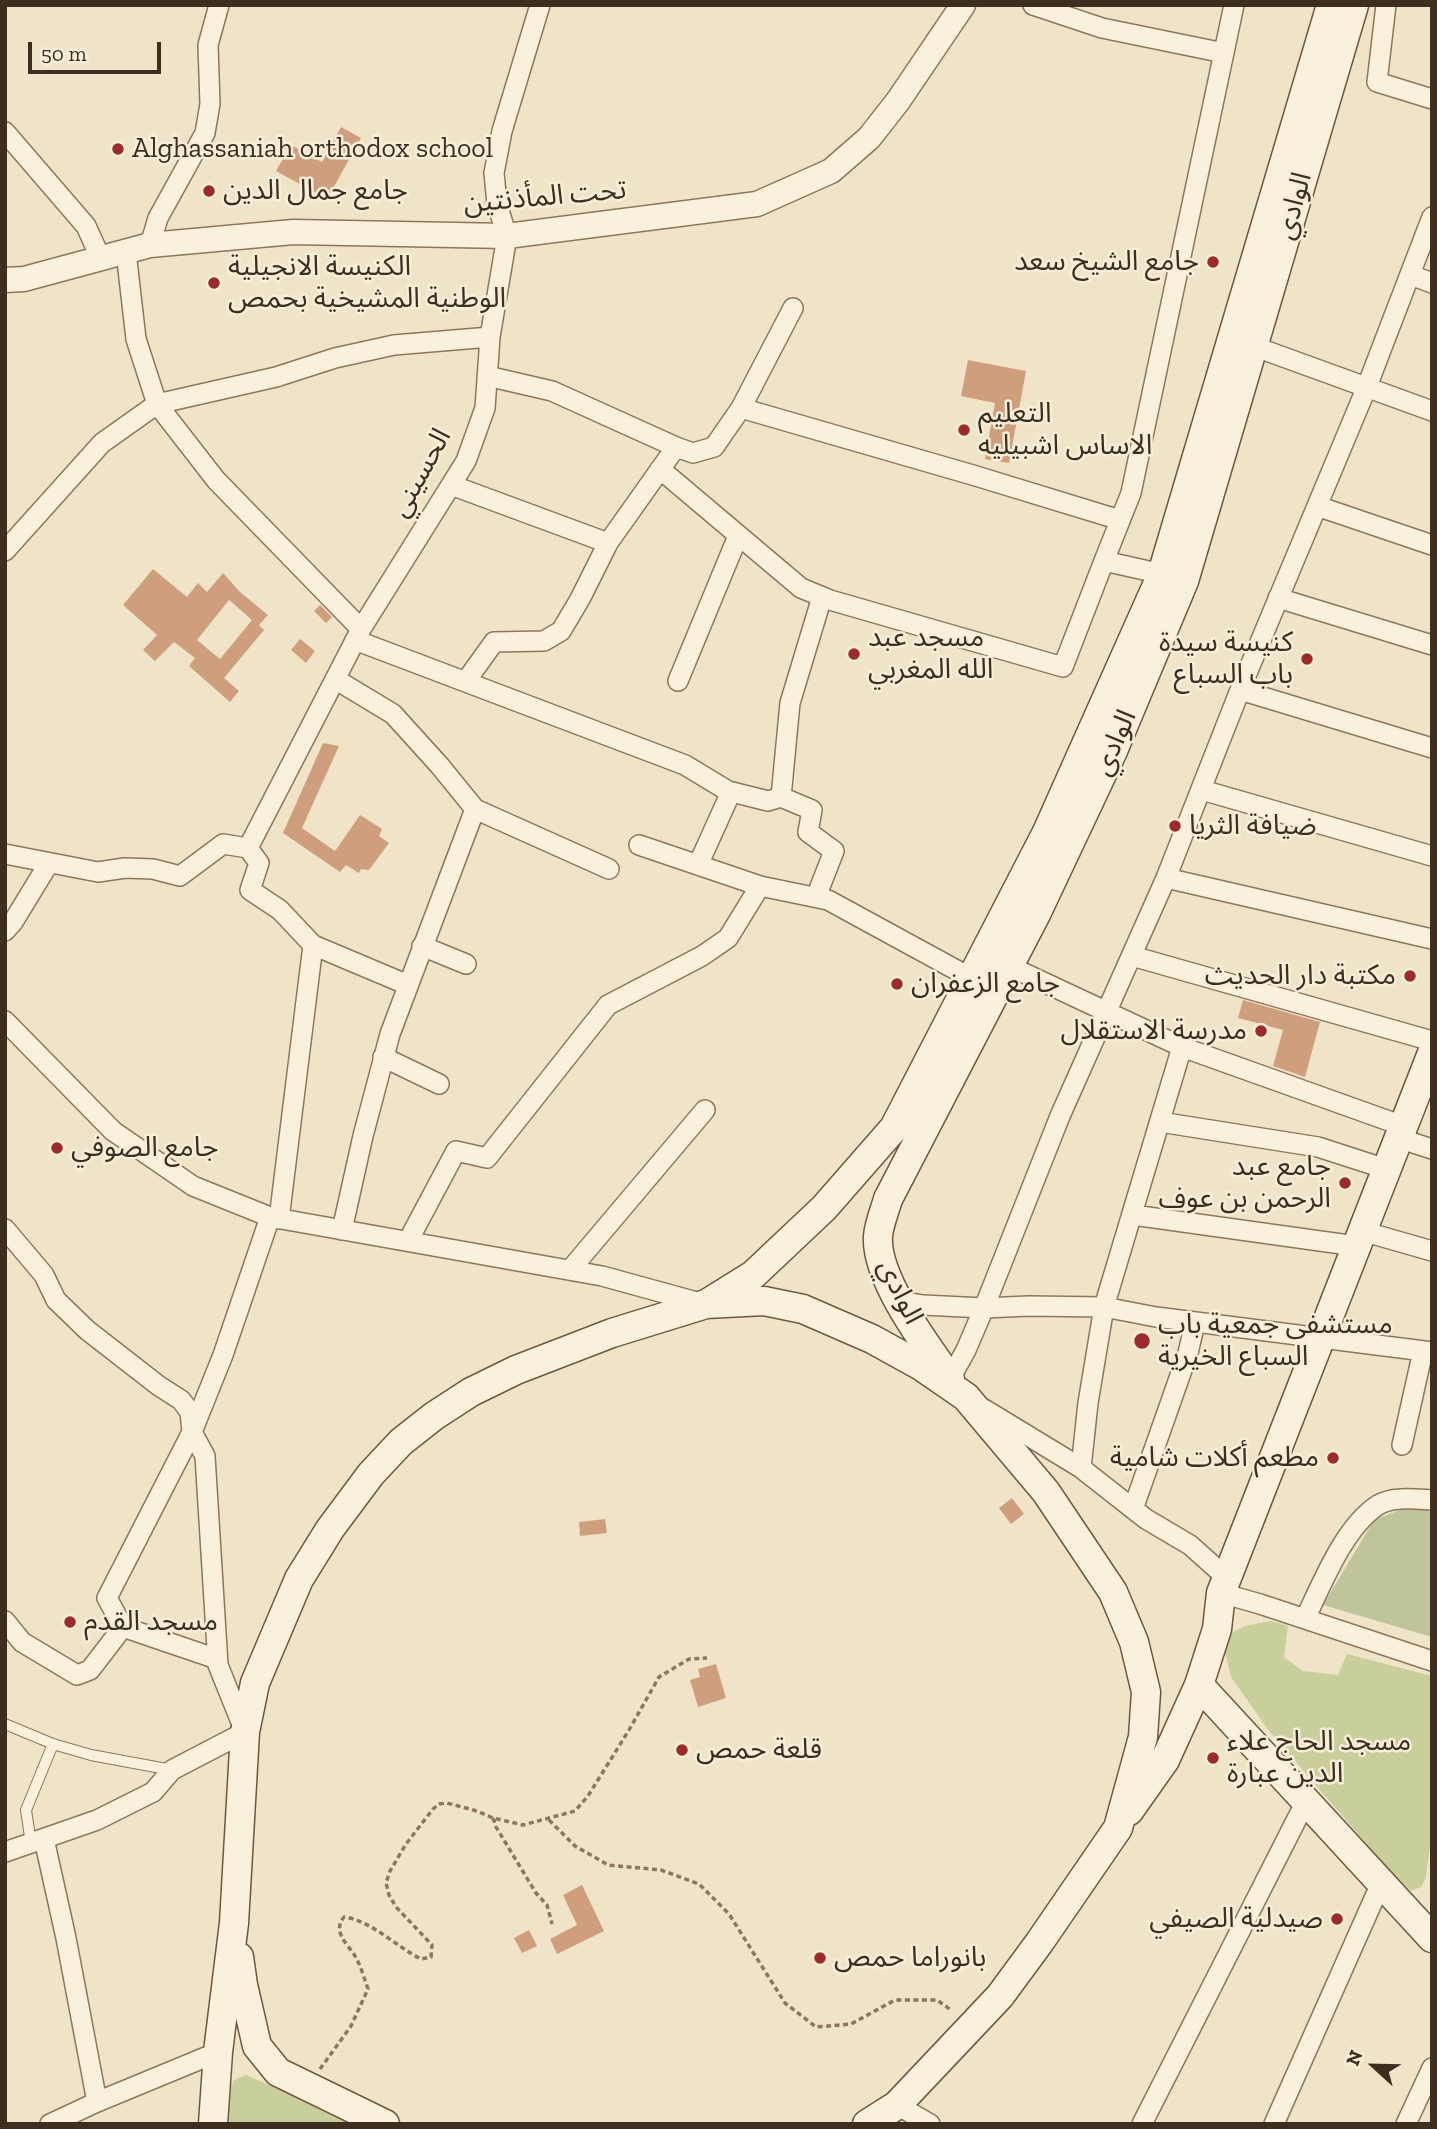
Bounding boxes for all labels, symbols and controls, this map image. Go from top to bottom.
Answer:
scale bar [32,28,164,72]
text: 50 m [41,41,87,66]
place label: Alghassaniah orthodox school [132,132,493,166]
marker: Alghassaniah orthodox school [110,141,126,157]
street label: الوادي [1268,168,1320,244]
street label: تحت المأذنتين [462,173,628,221]
place label: جامع جمال الدين [223,174,408,208]
marker: جامع جمال الدين [201,183,217,199]
place label: جامع الشيخ سعد [1014,245,1199,279]
place label: الكنيسة الانجيلية الوطنية المشيخية بحمص [228,250,506,316]
marker: جامع الشيخ سعد [1205,254,1221,270]
marker: الكنيسة الانجيلية الوطنية المشيخية بحمص [206,275,222,291]
place label: التعلیم الاساس اشبیلیه [978,397,1152,463]
marker: التعلیم الاساس اشبیلیه [956,422,972,438]
street label: الحسيني [383,423,459,523]
place label: مسجد عبد الله المغربي [868,621,993,687]
place label: كنيسة سيدة باب السباع [1159,626,1293,692]
marker: مسجد عبد الله المغربي [846,646,862,662]
marker: كنيسة سيدة باب السباع [1299,651,1315,667]
street label: الوادي [1086,705,1144,781]
place label: ضيافة الثريا [1189,809,1317,843]
marker: ضيافة الثريا [1167,818,1183,834]
place label: مكتبة دار الحديث [1205,959,1396,993]
place label: جامع الزعفران [911,967,1060,1001]
marker: مكتبة دار الحديث [1402,968,1418,984]
marker: جامع الزعفران [889,976,905,992]
place label: مدرسة الاستقلال [1061,1014,1247,1048]
marker: مدرسة الاستقلال [1253,1023,1269,1039]
place label: جامع الصوفي [71,1131,218,1165]
marker: جامع الصوفي [49,1140,65,1156]
place label: جامع عبد الرحمن بن عوف [1158,1150,1331,1216]
marker: جامع عبد الرحمن بن عوف [1337,1175,1353,1191]
street label: الوادي [870,1254,930,1330]
place label: مستشفى جمعية باب السباع الخيرية [1158,1308,1393,1374]
marker: مستشفى جمعية باب السباع الخيرية [1132,1331,1152,1351]
place label: مطعم أكلات شامية [1110,1441,1319,1475]
marker: مطعم أكلات شامية [1325,1450,1341,1466]
place label: مسجد القدم [84,1605,218,1639]
marker: مسجد القدم [62,1614,78,1630]
place label: مسجد الحاج علاء الدين عبارة [1227,1725,1411,1791]
place label: قلعة حمص [696,1733,822,1767]
marker: قلعة حمص [674,1742,690,1758]
marker: مسجد الحاج علاء الدين عبارة [1205,1750,1221,1766]
place label: صيدلية الصيفي [1149,1902,1323,1936]
marker: صيدلية الصيفي [1329,1911,1345,1927]
place label: بانوراما حمص [834,1941,986,1975]
marker: بانوراما حمص [812,1950,828,1966]
north arrow [1339,2031,1409,2101]
text: N [1341,2047,1367,2069]

